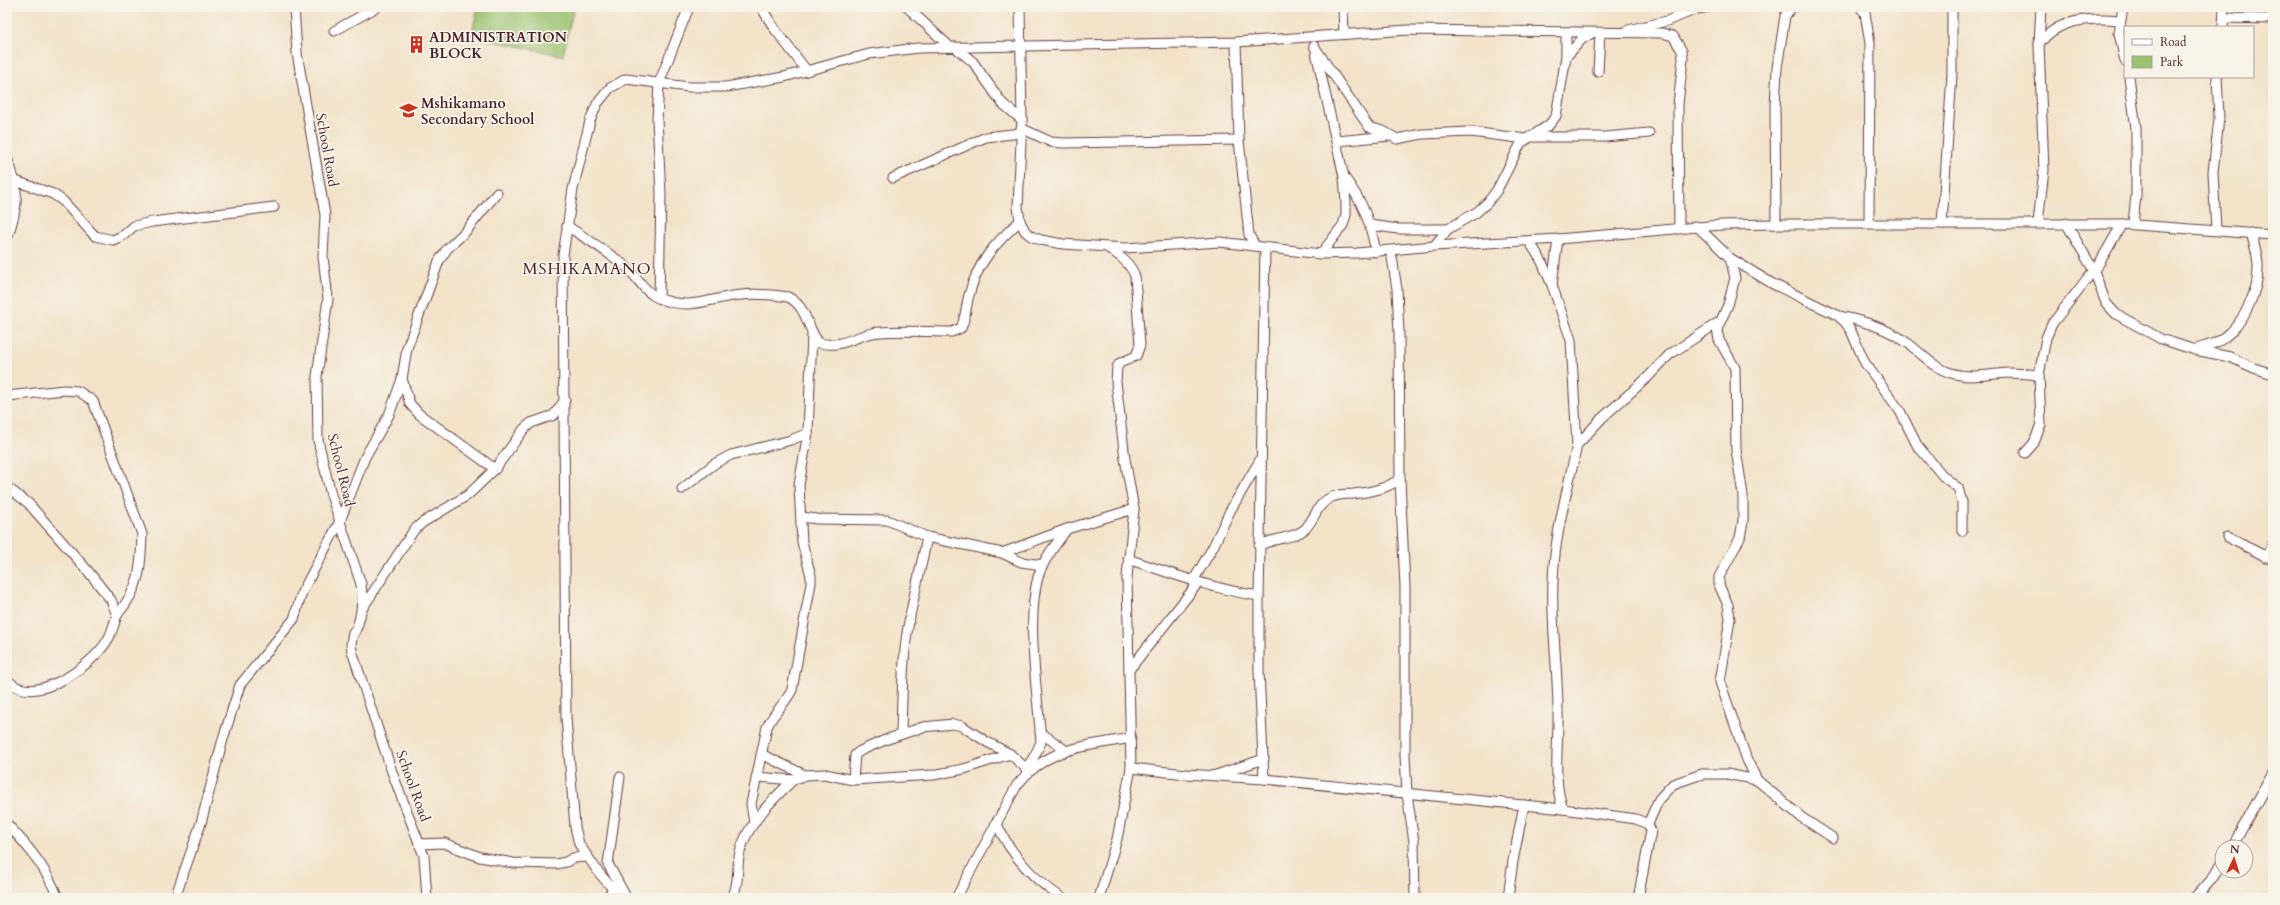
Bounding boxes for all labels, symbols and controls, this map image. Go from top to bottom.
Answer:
legend [2124,26,2254,78]
place label: ADMINISTRATION BLOCK [429,28,567,63]
text: Road [2160,34,2187,50]
building icon: ADMINISTRATION BLOCK [406,35,426,55]
text: Park [2160,54,2184,70]
place label: Mshikamano Secondary School [421,94,534,129]
school or university icon: Mshikamano Secondary School [398,101,418,121]
street label: School Road [311,112,343,189]
district label: MSHIKAMANO [522,258,652,280]
street label: School Road [323,432,359,509]
street label: School Road [391,748,435,825]
north arrow [2214,839,2254,879]
text: N [2229,842,2240,857]

